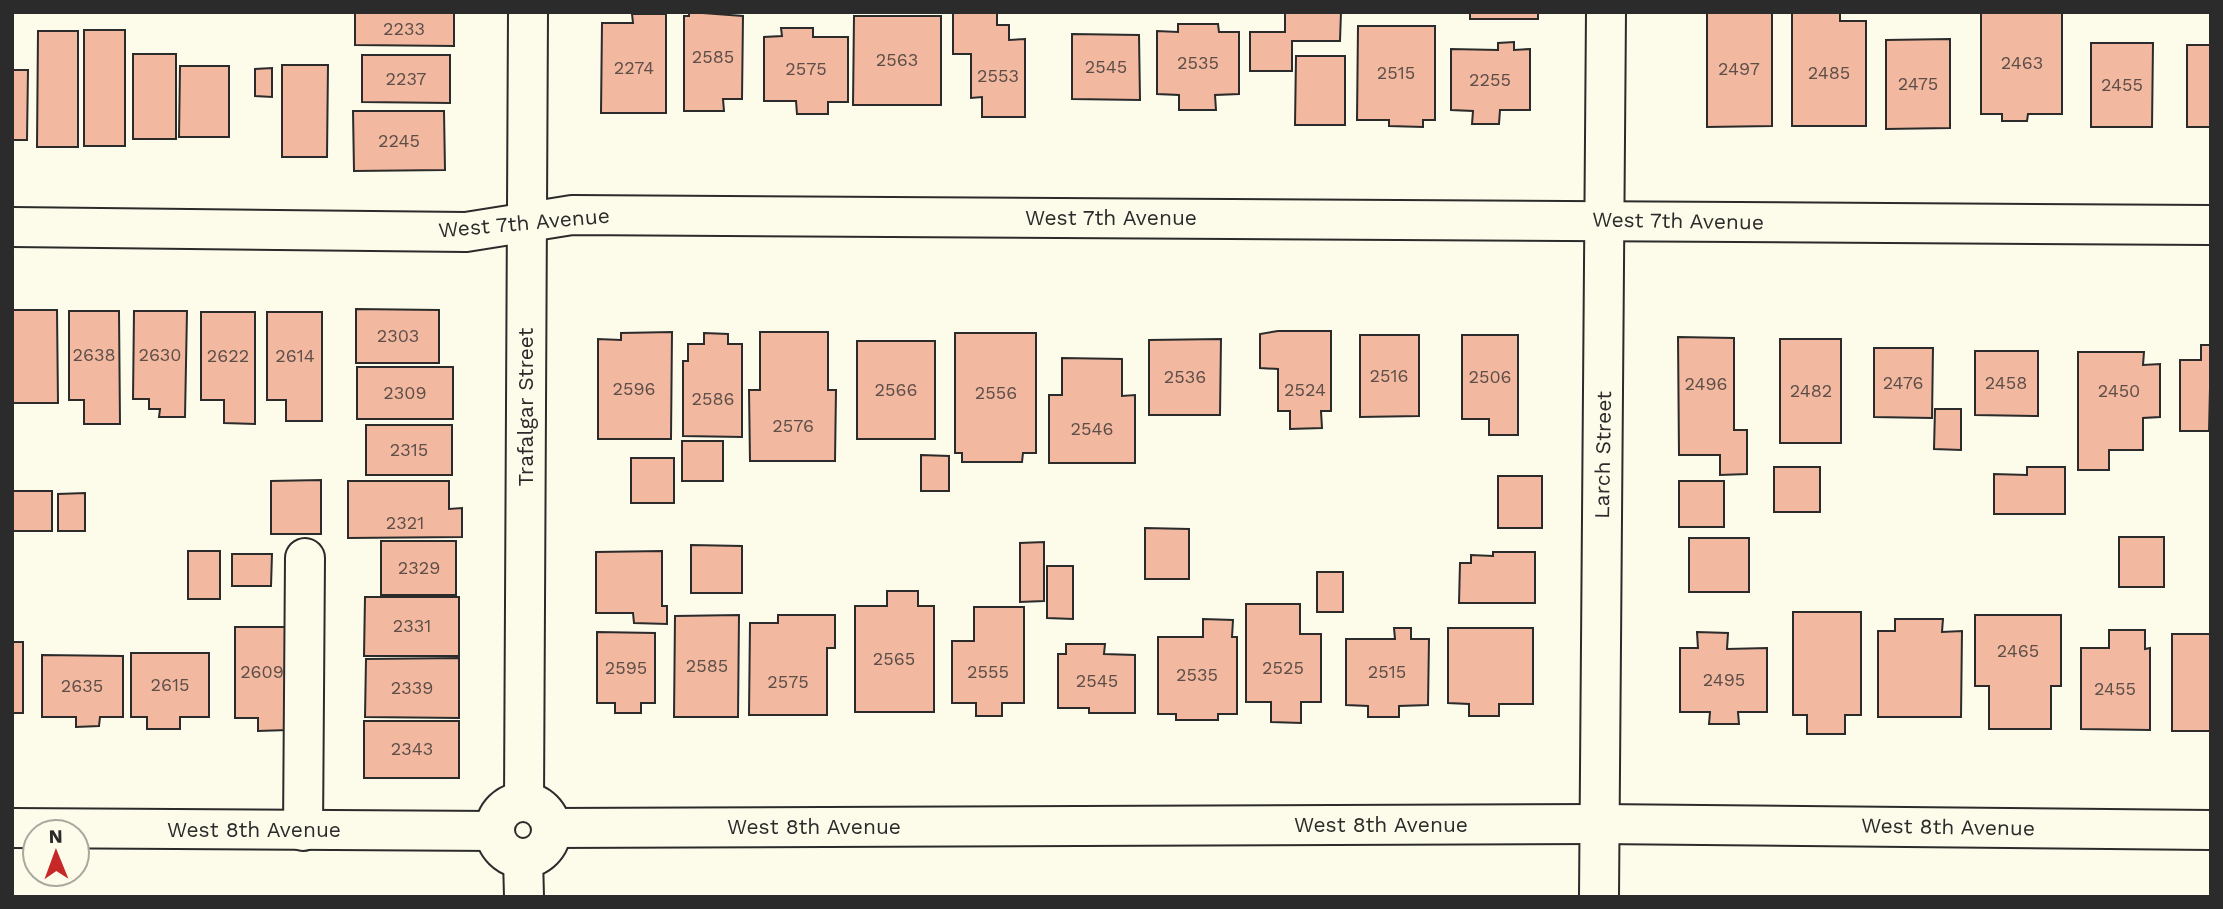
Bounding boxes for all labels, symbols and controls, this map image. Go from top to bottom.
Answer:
house number: 2233 [383,18,425,39]
house number: 2585 [692,46,734,67]
house number: 2563 [876,49,918,70]
house number: 2535 [1177,52,1219,73]
house number: 2463 [2001,52,2043,73]
house number: 2545 [1085,56,1127,77]
house number: 2274 [614,57,654,78]
house number: 2575 [785,58,827,79]
house number: 2497 [1718,58,1760,79]
house number: 2515 [1377,62,1415,83]
house number: 2485 [1808,62,1850,83]
house number: 2553 [977,65,1019,86]
house number: 2237 [386,68,426,89]
house number: 2255 [1469,69,1511,90]
house number: 2475 [1898,73,1938,94]
house number: 2455 [2101,74,2143,95]
house number: 2245 [378,130,420,151]
street label: West 7th Avenue [437,203,611,242]
street label: West 7th Avenue [1025,205,1197,230]
street label: West 7th Avenue [1592,207,1764,234]
house number: 2303 [377,325,419,346]
street label: Trafalgar Street [513,327,538,486]
house number: 2638 [72,344,116,365]
house number: 2630 [138,344,182,365]
house number: 2622 [207,345,249,366]
house number: 2614 [275,345,315,366]
house number: 2516 [1370,365,1408,386]
house number: 2536 [1164,366,1206,387]
house number: 2506 [1468,366,1512,387]
house number: 2476 [1883,372,1923,393]
house number: 2458 [1985,372,2027,393]
house number: 2496 [1684,373,1728,394]
house number: 2596 [612,378,656,399]
house number: 2566 [875,379,917,400]
house number: 2524 [1284,379,1326,400]
house number: 2482 [1790,380,1832,401]
house number: 2450 [2098,380,2140,401]
house number: 2309 [383,382,427,403]
house number: 2556 [975,382,1017,403]
house number: 2586 [691,388,735,409]
street label: Larch Street [1589,391,1616,519]
house number: 2576 [772,415,814,436]
house number: 2546 [1071,418,1113,439]
house number: 2315 [390,439,428,460]
house number: 2321 [386,512,424,533]
house number: 2329 [398,557,440,578]
house number: 2331 [393,615,431,636]
house number: 2465 [1997,640,2039,661]
house number: 2565 [873,648,915,669]
house number: 2585 [686,655,728,676]
house number: 2595 [605,657,647,678]
house number: 2525 [1262,657,1304,678]
house number: 2609 [240,661,284,682]
house number: 2555 [967,661,1009,682]
house number: 2515 [1368,661,1406,682]
house number: 2535 [1176,664,1218,685]
house number: 2495 [1703,669,1745,690]
house number: 2545 [1076,670,1118,691]
house number: 2575 [767,671,809,692]
house number: 2615 [151,674,189,695]
house number: 2635 [61,675,103,696]
house number: 2339 [391,677,433,698]
house number: 2455 [2094,678,2136,699]
house number: 2343 [391,738,433,759]
street label: West 8th Avenue [1294,812,1468,837]
street label: West 8th Avenue [1861,812,2035,841]
street label: West 8th Avenue [727,814,901,839]
street label: West 8th Avenue [167,817,341,842]
north arrow [21,818,91,888]
text: N [48,825,63,848]

